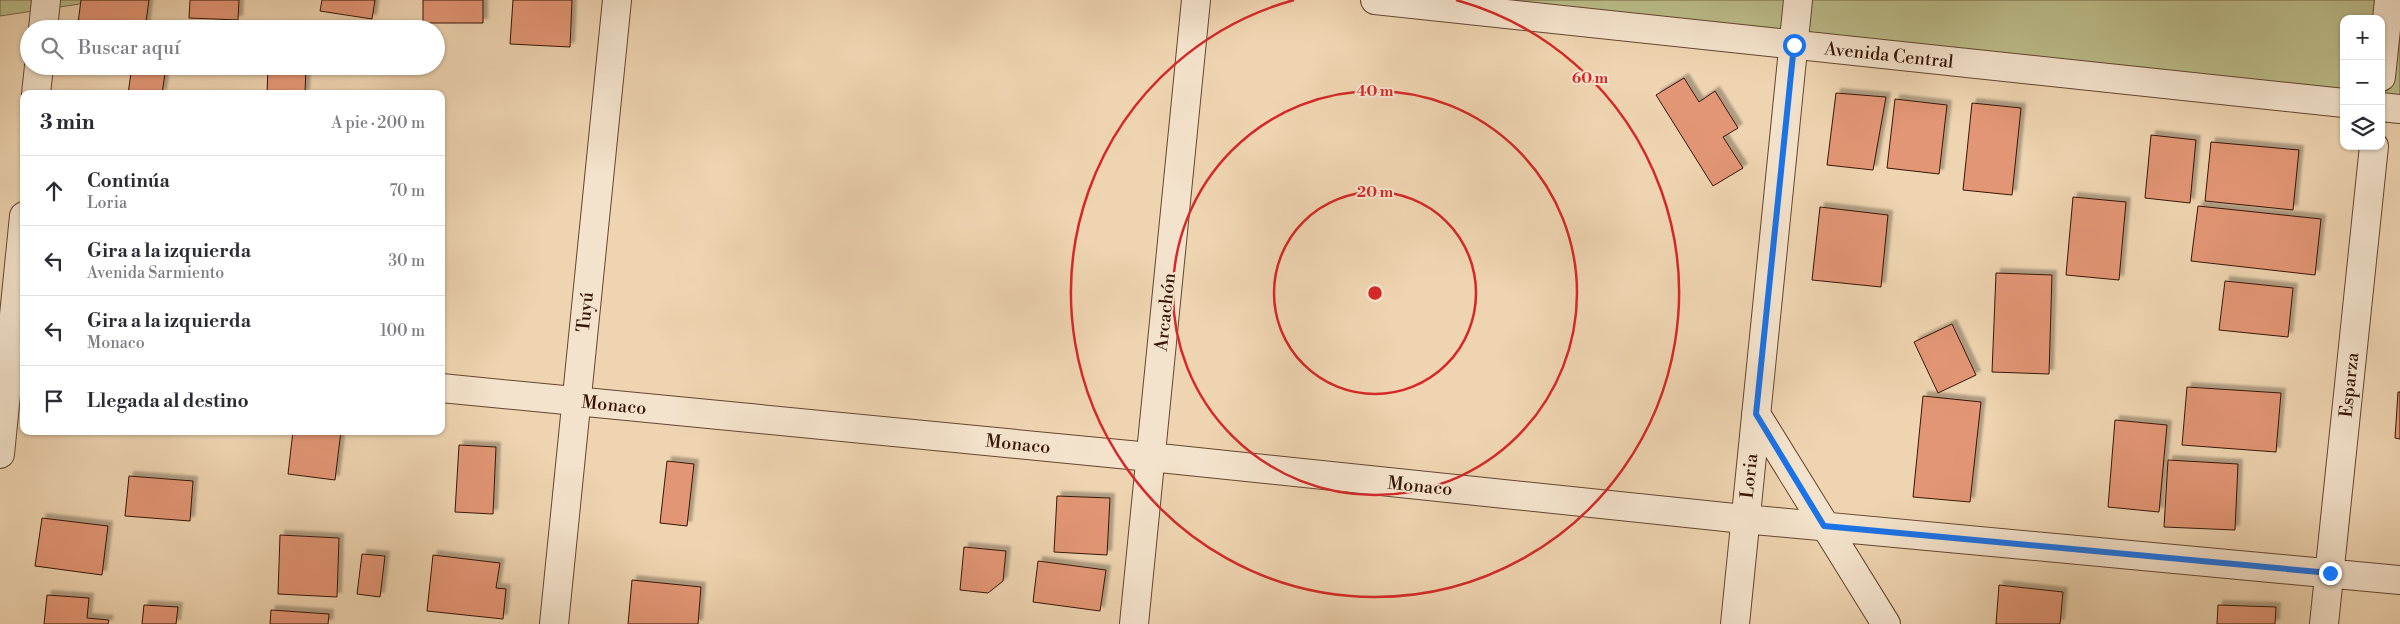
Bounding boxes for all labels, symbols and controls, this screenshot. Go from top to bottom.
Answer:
map controls [2340,15,2385,150]
button: + [2340,15,2385,60]
search box [20,20,445,75]
icon: search [38,34,66,62]
route start [1783,34,1806,57]
text: Buscar aquí [78,36,180,60]
street label: Avenida Central [1822,37,1955,74]
button: − [2340,60,2385,105]
text: 60 m [1572,69,1609,88]
text: 40 m [1356,82,1394,101]
button: layers [2340,105,2385,150]
text: 3 min [40,110,95,136]
text: A pie · 200 m [331,113,425,133]
text: Continúa [87,169,170,193]
icon: ahead [40,177,68,205]
text: 70 m [389,181,425,201]
text: 20 m [1357,183,1394,202]
text: Loria [87,193,127,213]
text: Gira a la izquierda [87,239,251,263]
icon: left [40,247,68,275]
text: 30 m [388,251,425,271]
text: Avenida Sarmiento [87,263,224,283]
street label: Arcachón [1150,271,1181,353]
centre of rings [1366,284,1384,302]
street label: Tuyú [572,290,599,333]
text: Gira a la izquierda [87,309,251,333]
icon: left [40,317,68,345]
text: 100 m [380,321,425,341]
text: Monaco [87,333,145,353]
street label: Esparza [2335,350,2364,419]
icon: arrive [40,387,68,415]
text: Llegada al destino [87,389,249,413]
street label: Monaco [580,391,648,420]
street label: Monaco [984,430,1052,459]
street label: Loria [1736,451,1763,500]
street label: Monaco [1386,472,1454,501]
route end [2319,562,2342,585]

